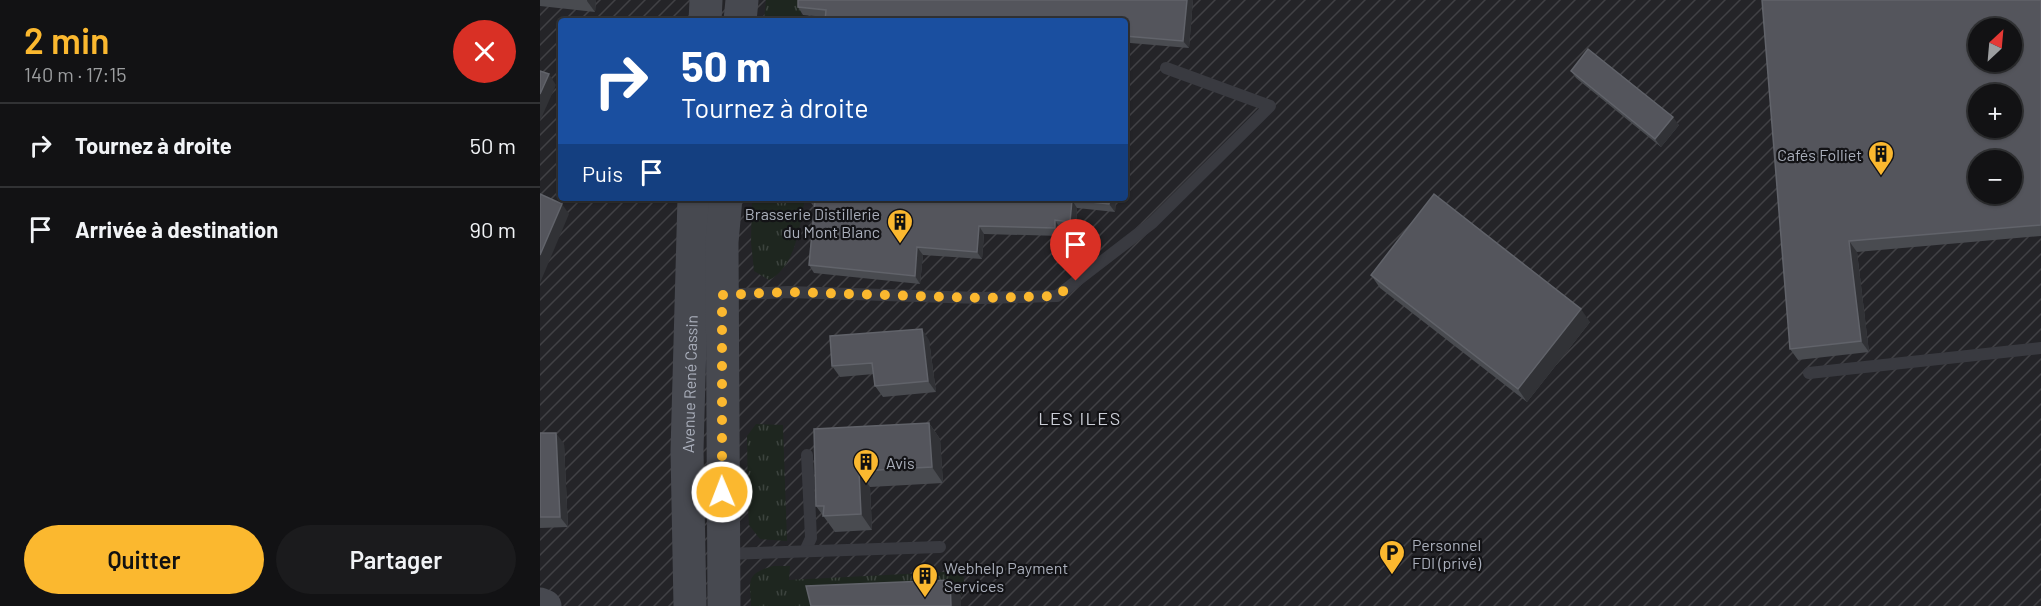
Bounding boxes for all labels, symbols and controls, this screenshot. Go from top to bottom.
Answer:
text: 2 min [24,18,110,61]
north arrow [1968,18,2022,72]
map controls [1968,18,2022,204]
button: close [453,20,516,83]
text: 50 m [681,40,771,90]
icon: right [582,42,660,120]
text: 140 m · 17:15 [24,62,127,86]
button: + [1968,84,2022,138]
text: Tournez à droite [681,91,869,123]
icon: right [24,129,57,162]
text: Tournez à droite [75,132,232,158]
text: 50 m [470,132,516,158]
building icon: Cafés Folliet [1866,139,1896,177]
place label: Cafés Folliet [1777,145,1862,164]
button: − [1968,150,2022,204]
icon: arrive [635,156,668,189]
text: Puis [582,160,623,186]
place label: Brasserie Distillerie du Mont Blanc [745,204,880,241]
building icon: Brasserie Distillerie du Mont Blanc [885,207,915,245]
icon: arrive [24,213,57,246]
text: Arrivée à destination [75,216,278,242]
text: 90 m [470,216,516,242]
pin [1050,219,1101,281]
icon: arrive [1059,228,1092,261]
street label: Avenue René Cassin [677,315,700,453]
district label: LES ILES [1038,407,1122,429]
building icon: Avis [851,447,881,485]
place label: Avis [886,453,915,472]
position arrow [690,460,754,524]
button: Quitter [24,525,264,594]
button: Partager [276,525,516,594]
place label: Personnel FDI (privé) [1412,535,1482,572]
parking icon: Personnel FDI (privé) [1377,538,1407,576]
place label: Webhelp Payment Services [944,558,1068,595]
building icon: Webhelp Payment Services [910,561,940,599]

